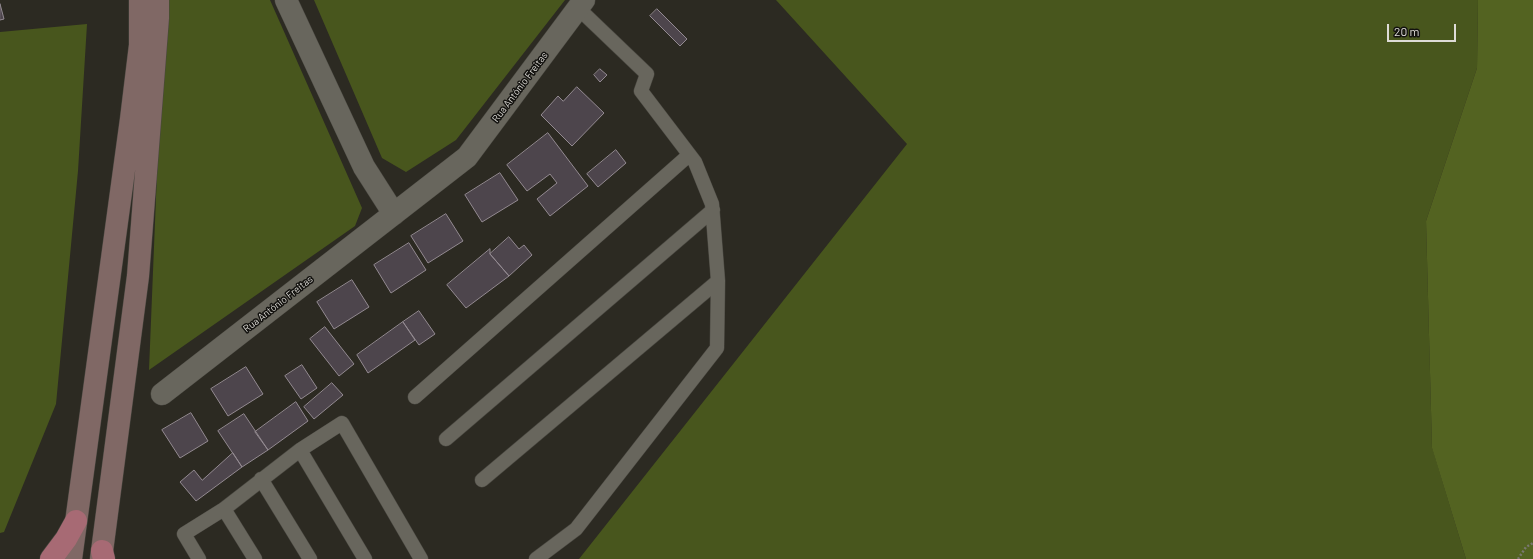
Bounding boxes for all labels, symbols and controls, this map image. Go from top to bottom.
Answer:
scale bar [1389,16,1458,42]
text: 20 m [1394,24,1420,38]
street label: Rua António Freitas [490,49,550,125]
street label: Rua António Freitas [241,273,315,335]

